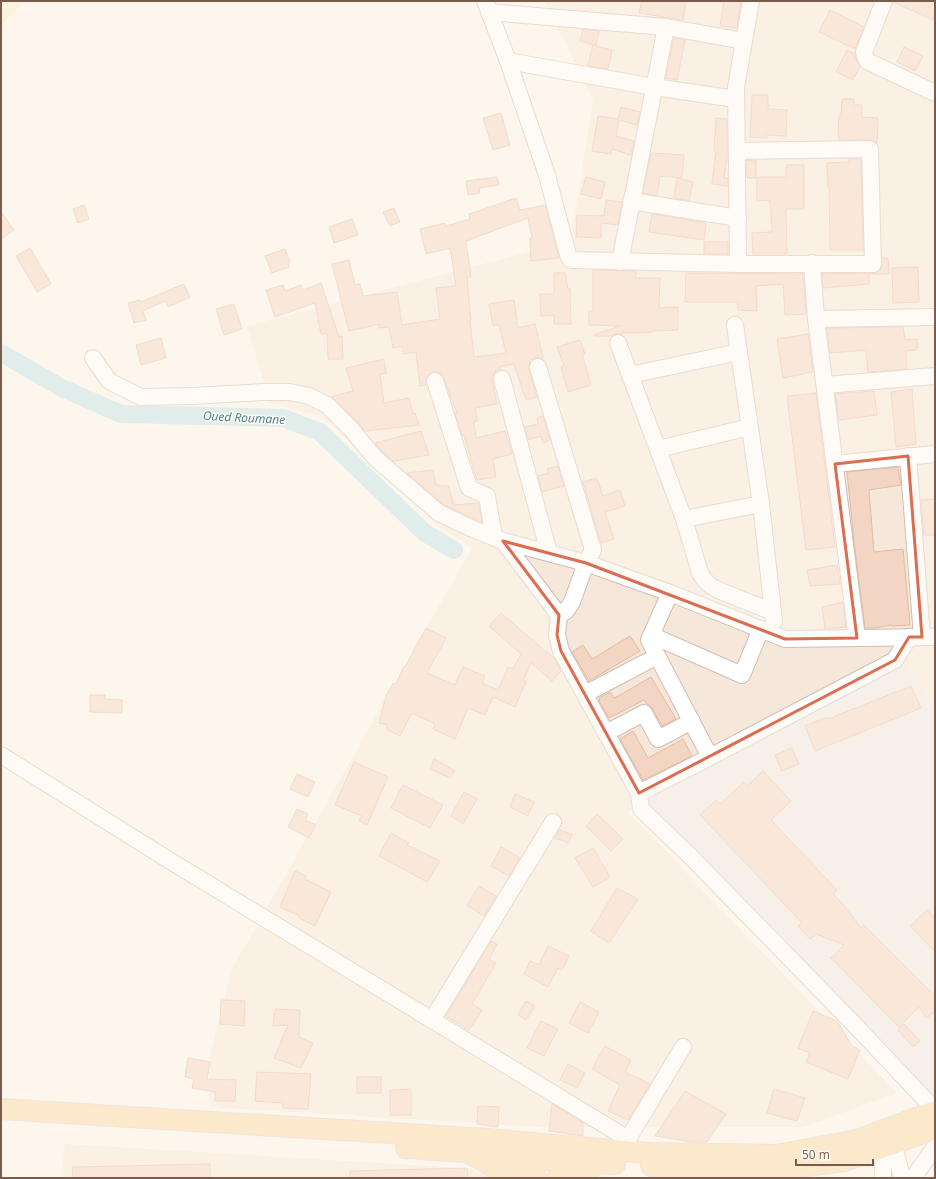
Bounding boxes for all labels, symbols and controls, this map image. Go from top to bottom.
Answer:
water label: Oued Roumane [203,407,286,428]
scale bar [796,1141,873,1167]
text: 50 m [802,1146,830,1163]

